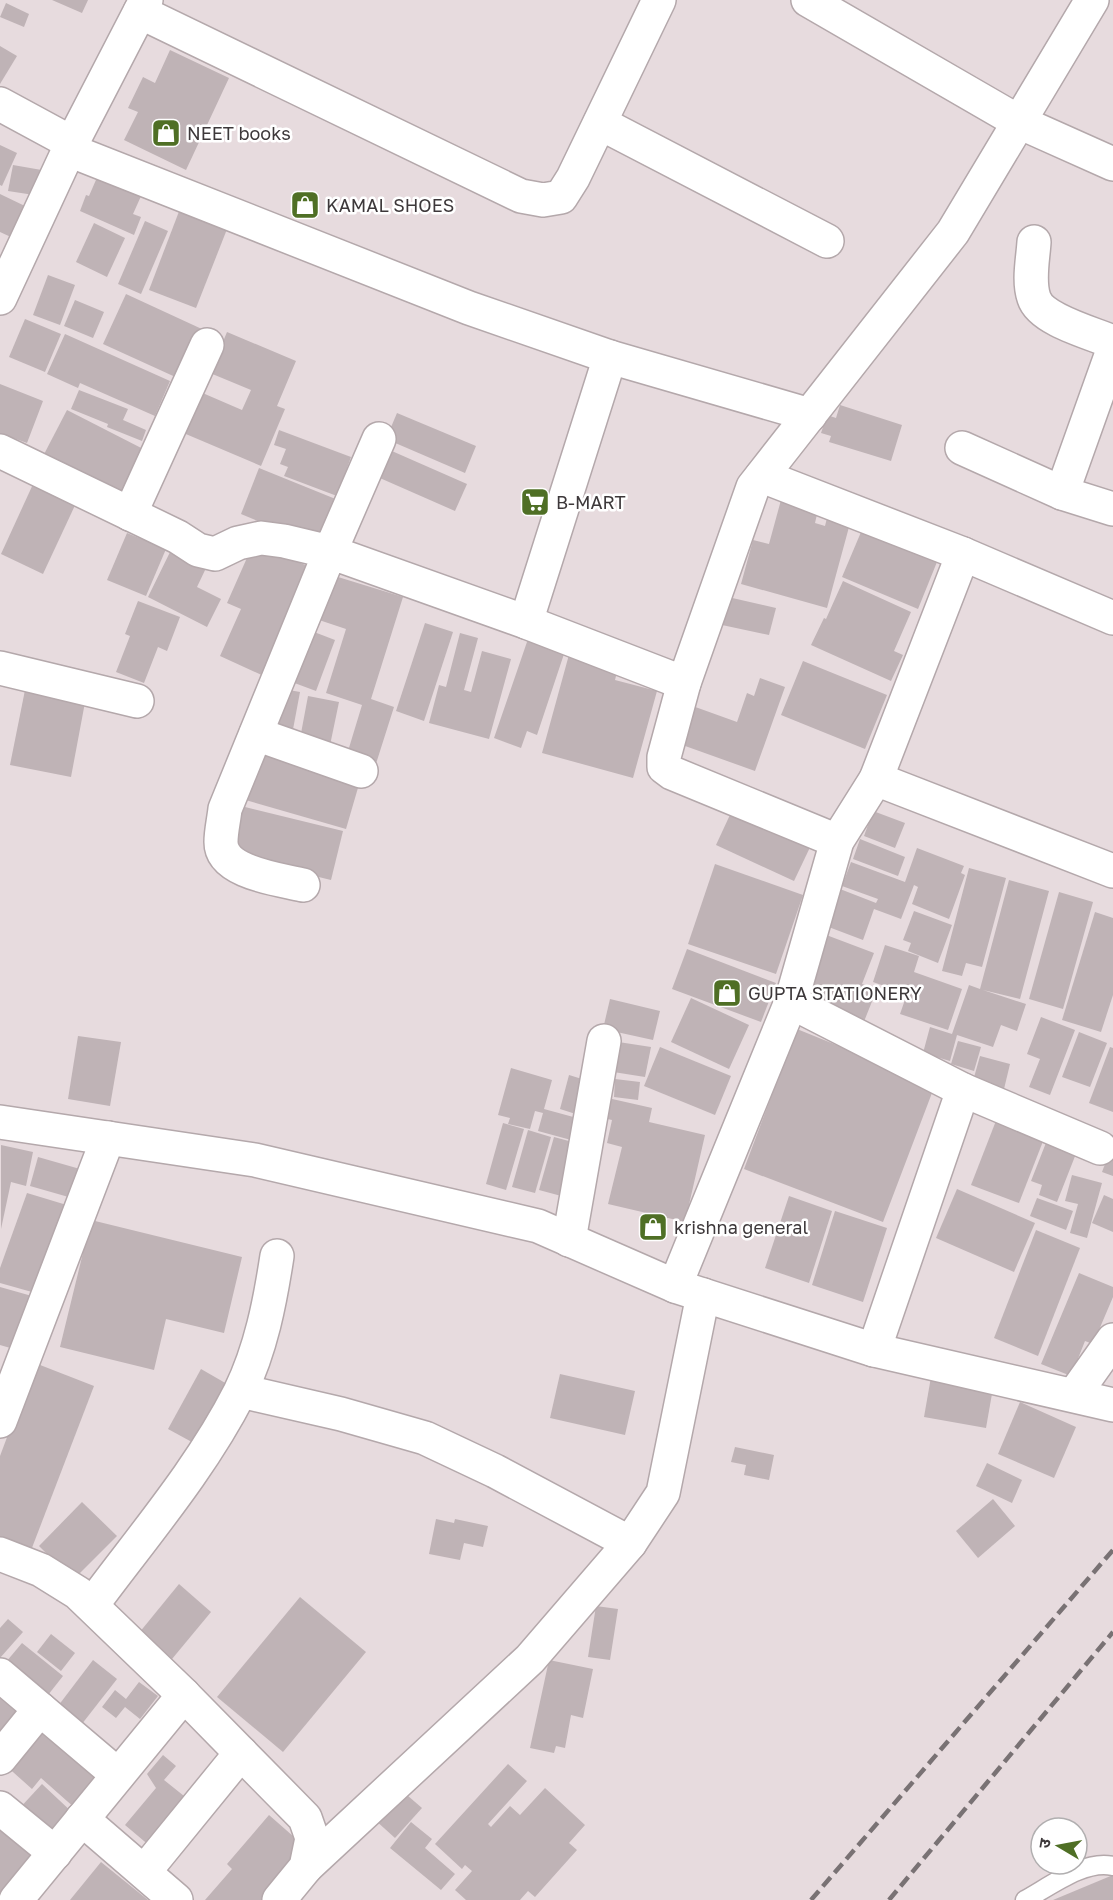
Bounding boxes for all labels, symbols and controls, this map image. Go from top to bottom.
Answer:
shop icon: NEET books [150,117,182,149]
place label: NEET books [187,122,291,144]
shop icon: KAMAL SHOES [289,189,321,221]
place label: KAMAL SHOES [326,194,454,216]
supermarket icon: B-MART [519,486,551,518]
place label: B-MART [556,491,626,513]
shop icon: GUPTA STATIONERY [711,977,743,1009]
place label: GUPTA STATIONERY [748,982,922,1004]
shop icon: krishna general [637,1211,669,1243]
place label: krishna general [674,1216,808,1238]
north arrow [1029,1816,1089,1876]
text: उ [1034,1836,1055,1850]

